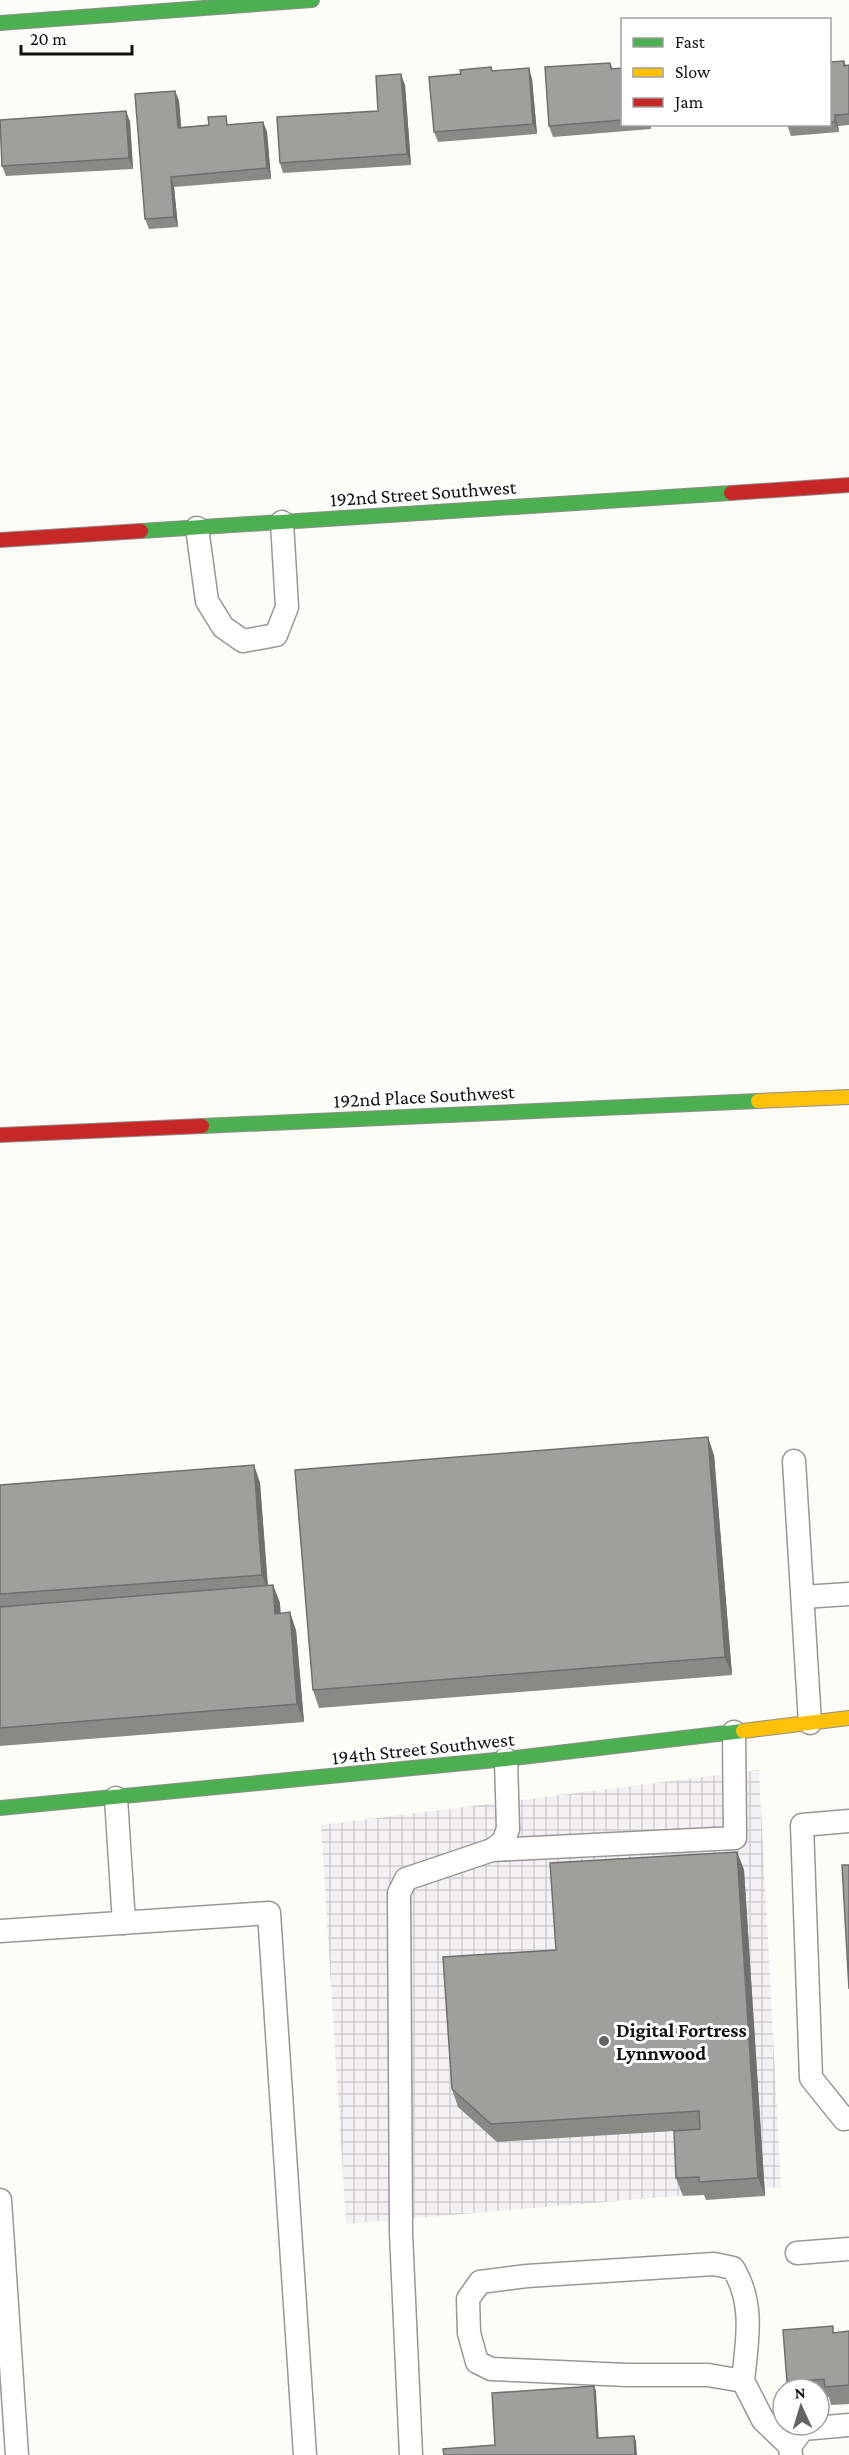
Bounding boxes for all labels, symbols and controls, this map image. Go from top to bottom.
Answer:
scale bar [21,18,132,56]
legend [621,18,831,126]
text: 20 m [30,29,67,49]
text: Fast [675,32,706,52]
text: Slow [675,62,711,82]
text: Jam [673,92,704,112]
street label: 192nd Street Southwest [329,475,517,510]
street label: 192nd Place Southwest [333,1080,515,1112]
street label: 194th Street Southwest [331,1727,516,1769]
place label: Digital Fortress Lynnwood [616,2019,747,2064]
marker: Digital Fortress Lynnwood [597,2034,611,2048]
north arrow [771,2377,831,2437]
text: N [794,2384,806,2401]

